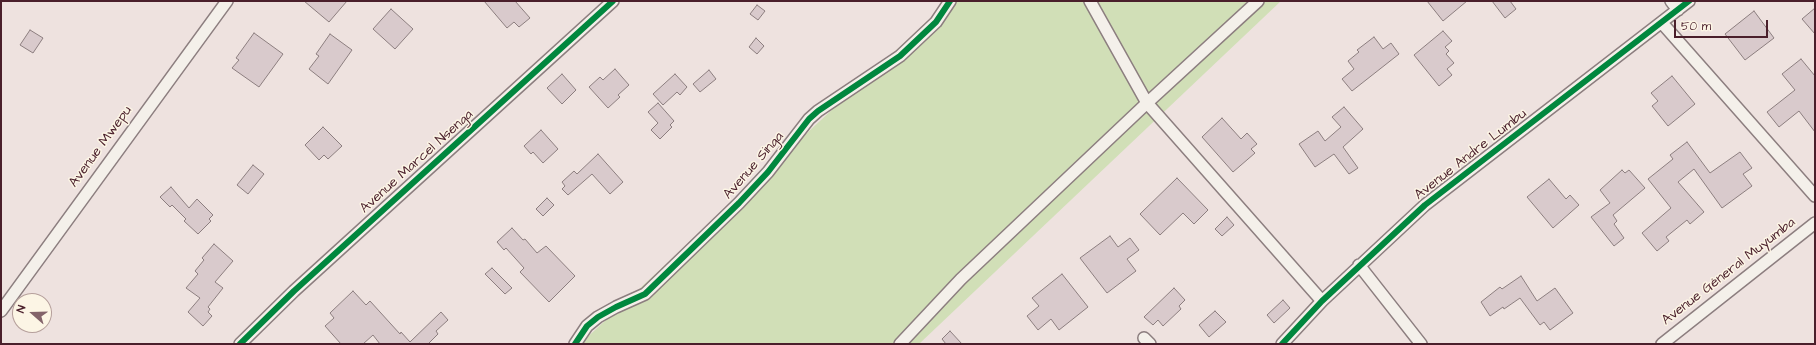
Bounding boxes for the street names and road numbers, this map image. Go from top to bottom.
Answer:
street label: Avenue Mwepu [66,103,136,191]
street label: Avenue Andre Lumbu [1412,106,1530,204]
street label: Avenue Marcel Nsenga [357,107,477,217]
street label: Avenue Singa [720,129,788,203]
street label: Avenue Géneral Muyumba [1659,215,1799,329]

